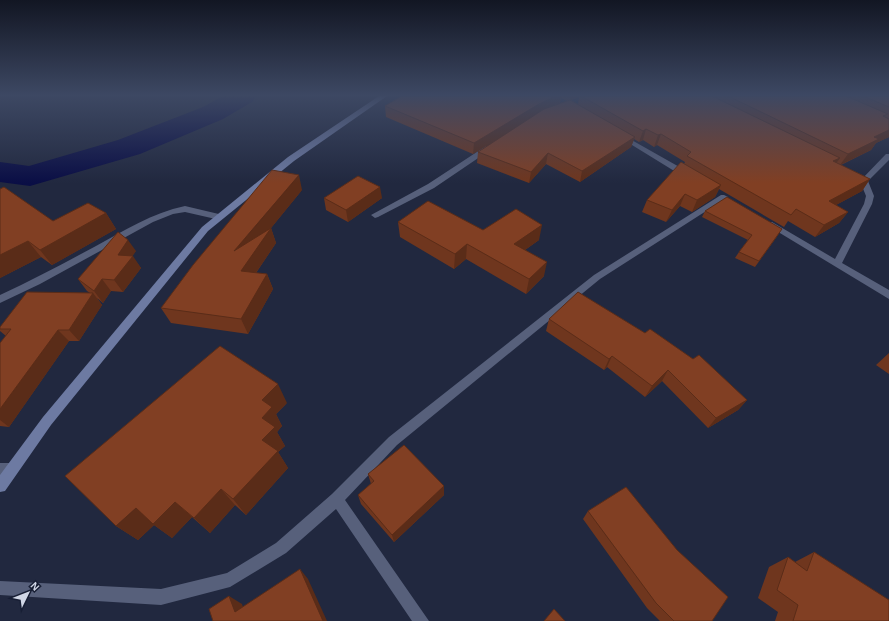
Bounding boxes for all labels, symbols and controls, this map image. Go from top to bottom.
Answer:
north arrow [8,573,48,613]
text: N [28,580,42,593]

